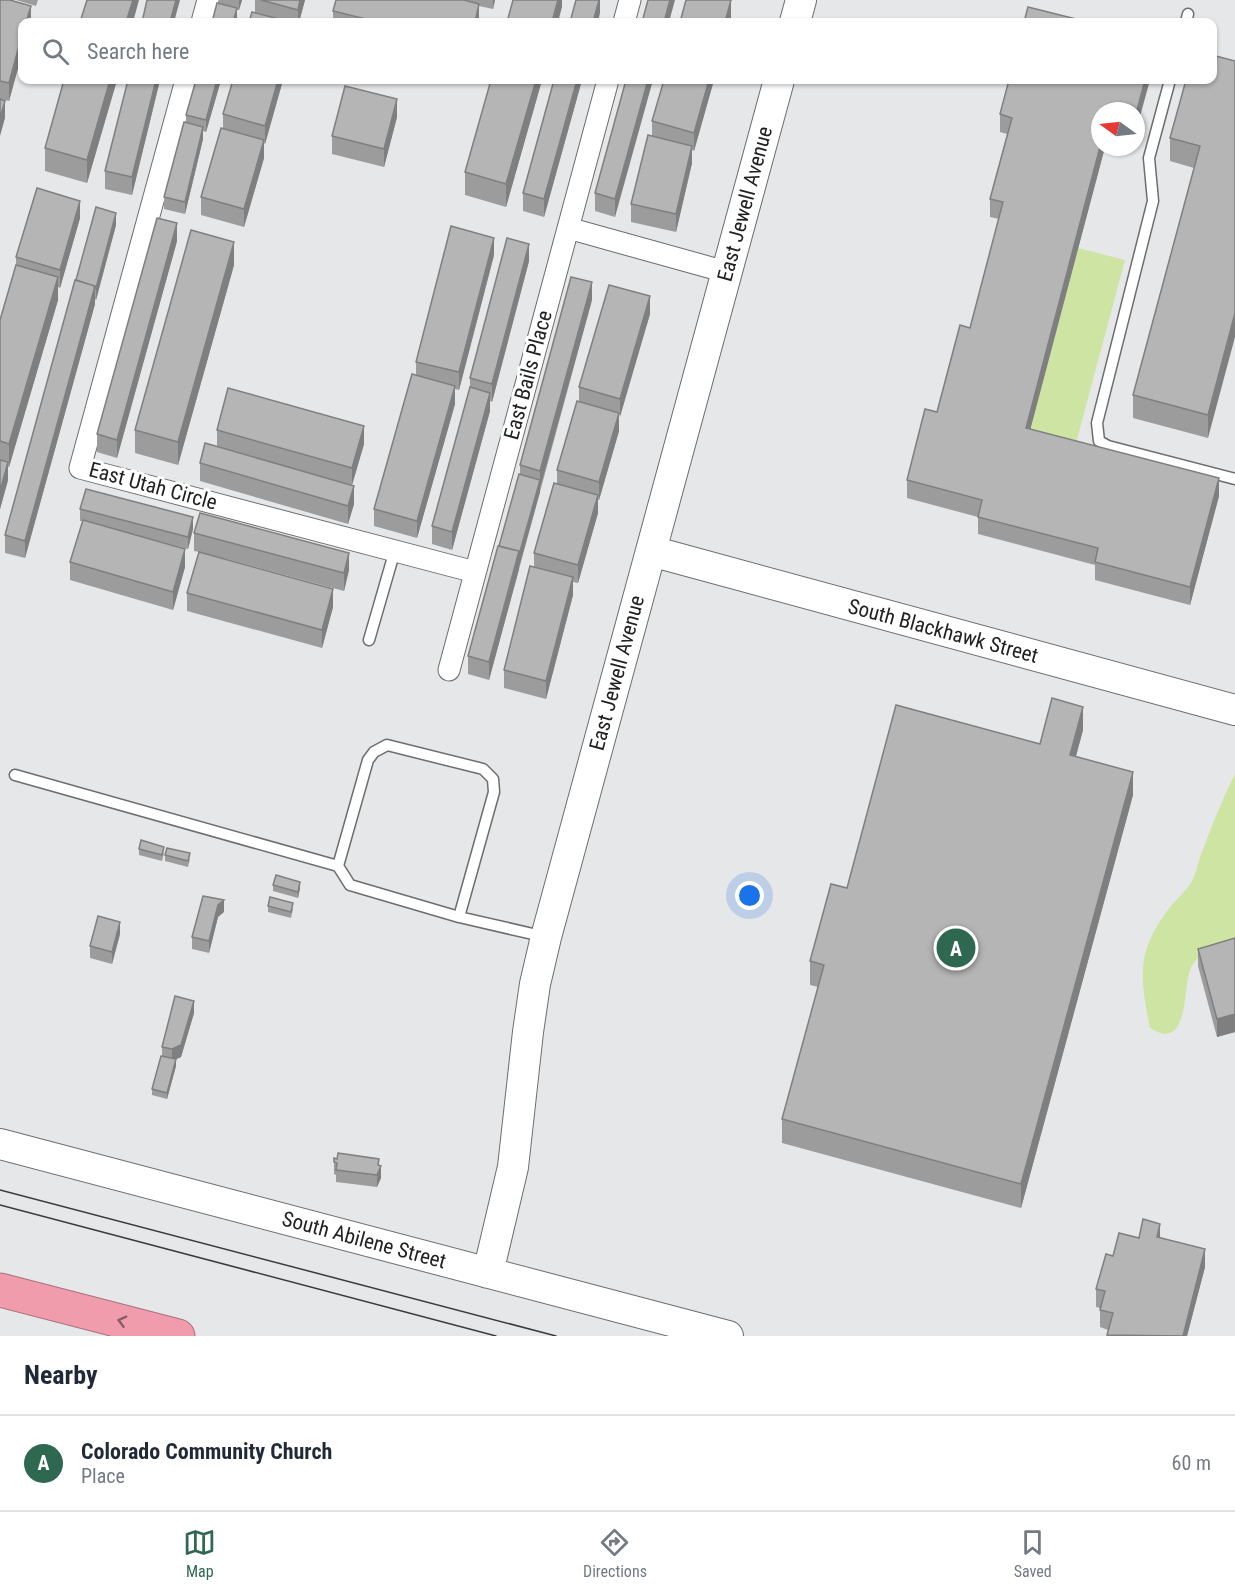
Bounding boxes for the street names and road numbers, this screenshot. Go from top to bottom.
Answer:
street label: East Jewell Avenue [713,124,777,284]
street label: East Bails Place [499,308,557,442]
street label: East Utah Circle [86,457,220,515]
street label: East Jewell Avenue [585,593,649,753]
street label: South Blackhawk Street [845,594,1041,668]
street label: South Abilene Street [279,1207,449,1273]

